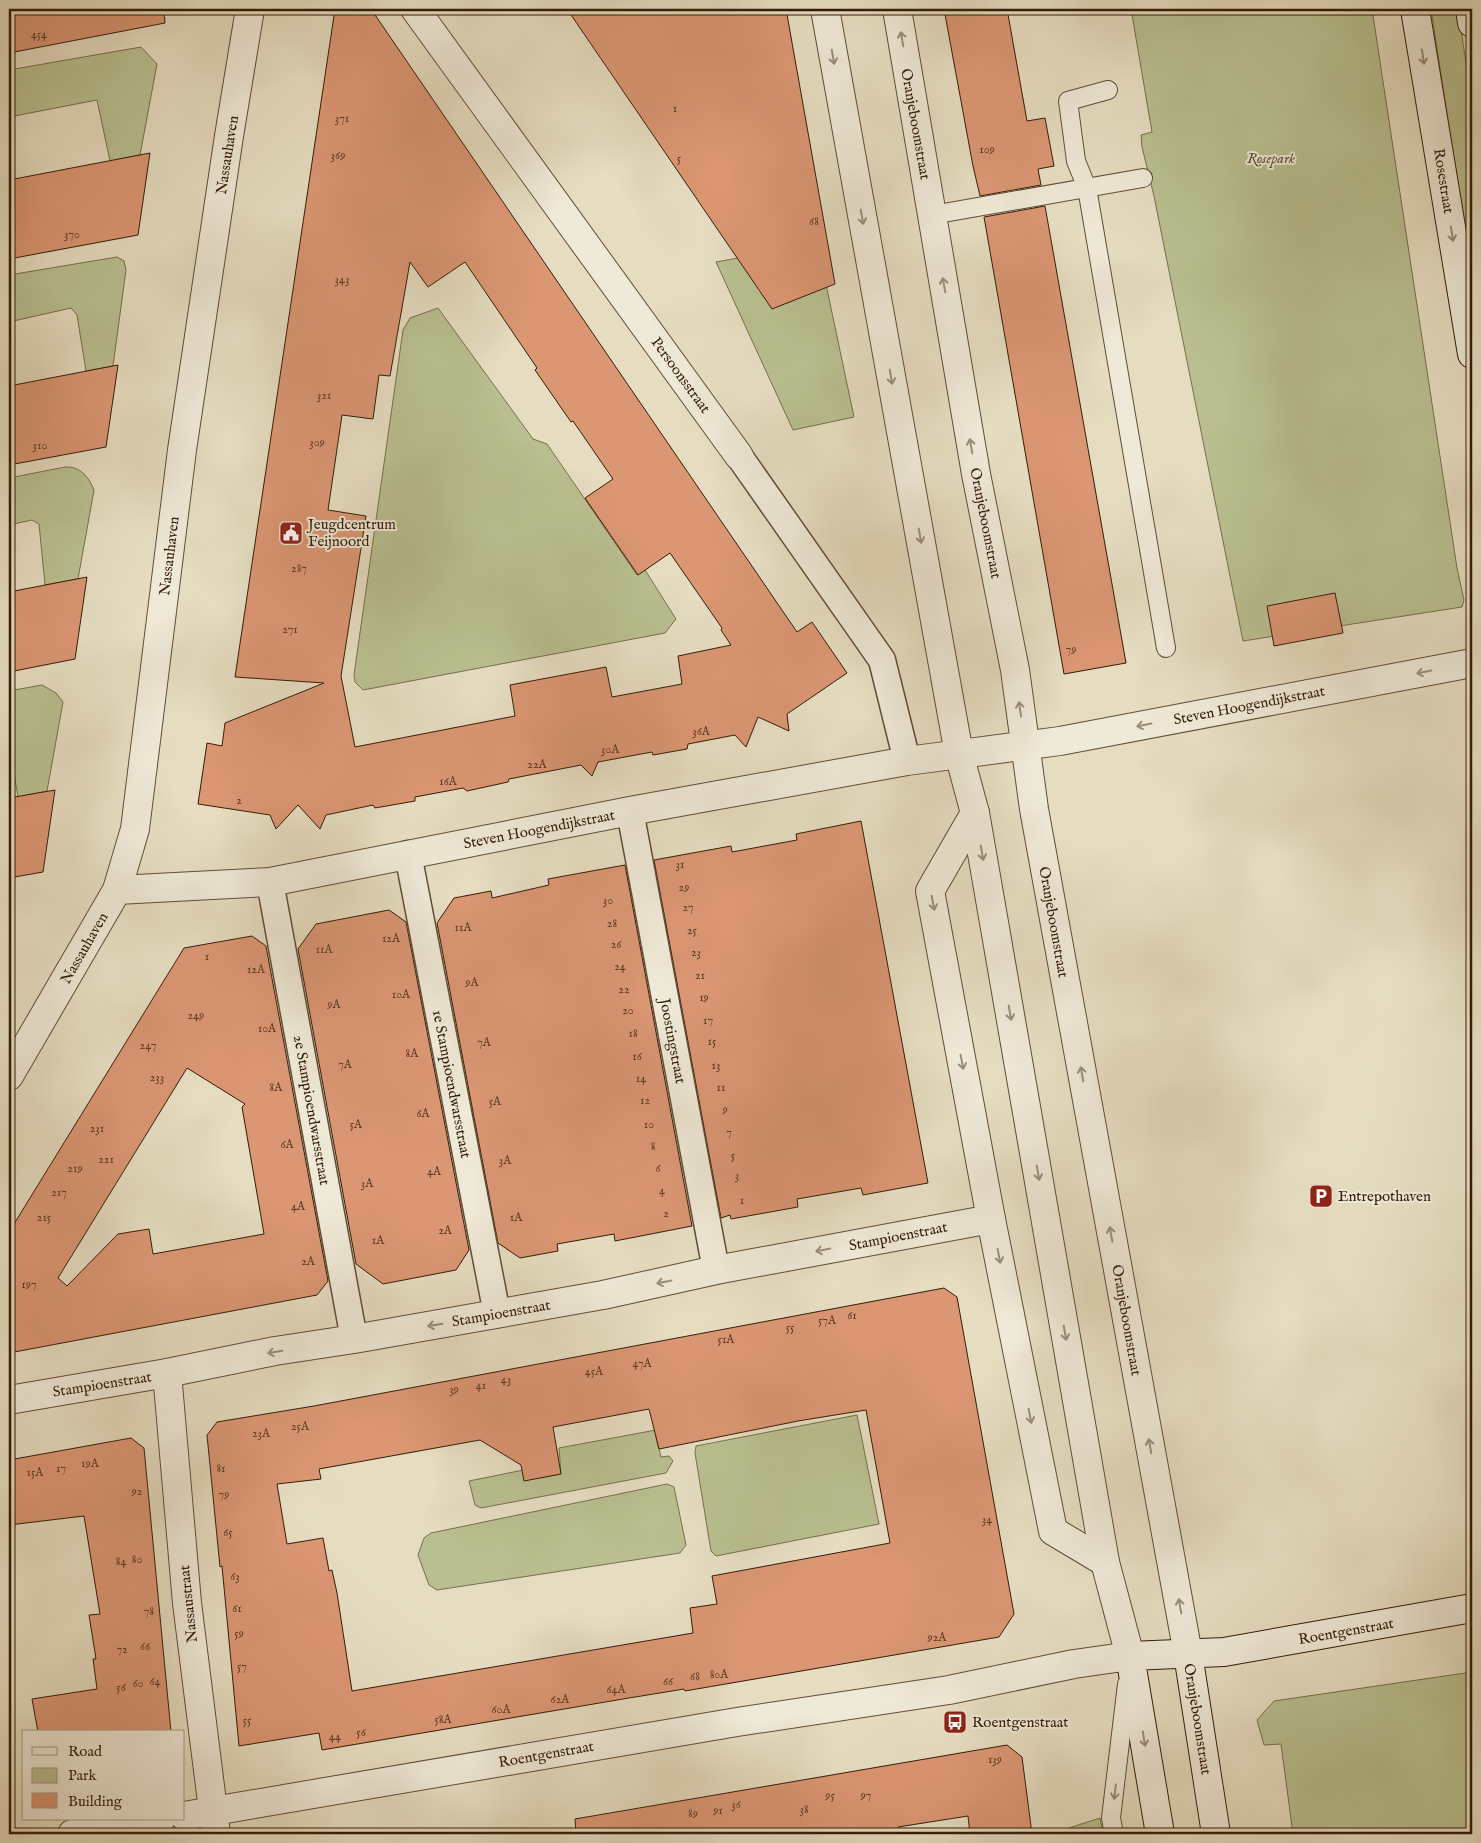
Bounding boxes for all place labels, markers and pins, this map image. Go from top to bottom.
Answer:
place label: Jeugdcentrum Feijnoord [306,515,396,551]
public building icon: Jeugdcentrum Feijnoord [278,520,304,546]
parking icon: Entrepothaven [1308,1183,1334,1209]
place label: Entrepothaven [1338,1187,1431,1206]
bus stop icon: Roentgenstraat [942,1709,968,1735]
place label: Roentgenstraat [972,1713,1068,1732]

